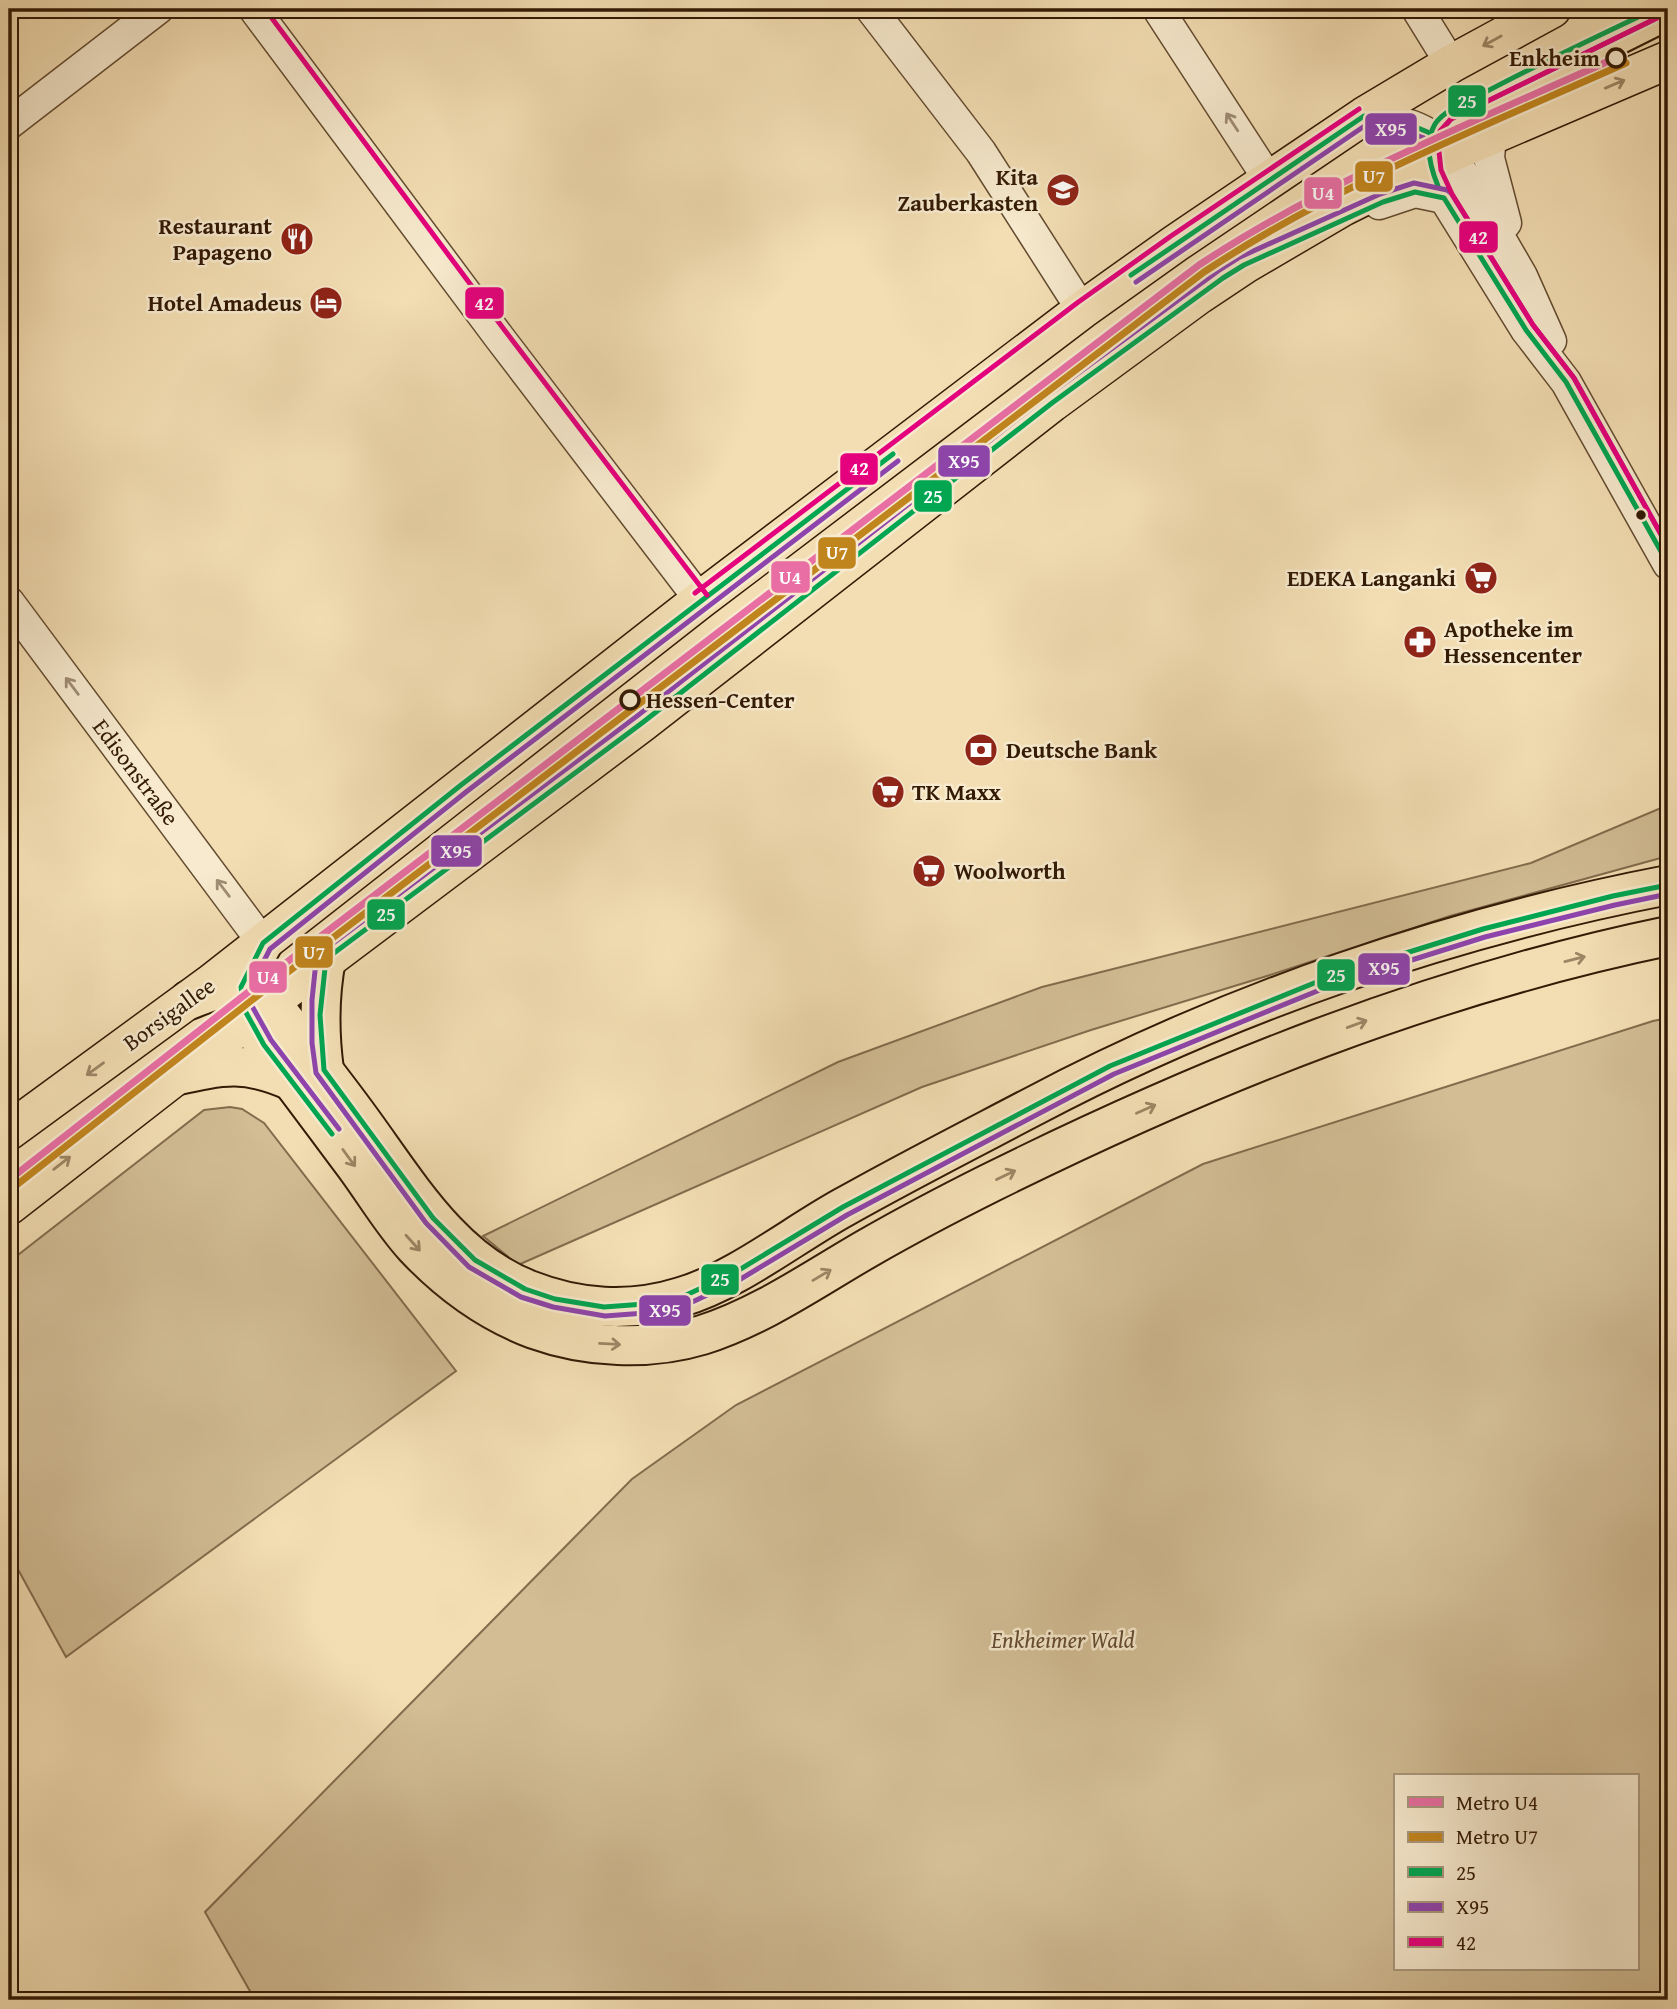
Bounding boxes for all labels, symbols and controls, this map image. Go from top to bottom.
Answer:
one-way arrow [1482,35,1503,49]
place label: Enkheim [1509,41,1600,74]
marker: Enkheim [1606,48,1626,68]
one-way arrow [1603,77,1625,90]
line badge: 25 [1447,84,1487,118]
text: 25 [1457,87,1477,115]
line badge: X95 [1364,112,1418,146]
one-way arrow [1224,113,1238,133]
text: X95 [1375,115,1407,143]
place label: Kita Zauberkasten [898,160,1038,219]
line badge: U7 [1354,160,1394,193]
text: U7 [1363,162,1385,190]
school or university icon: Kita Zauberkasten [1044,171,1082,209]
line badge: U4 [1303,176,1343,210]
text: U4 [1312,179,1334,207]
place label: Restaurant Papageno [158,209,272,268]
restaurant icon: Restaurant Papageno [278,220,316,258]
line badge: 42 [1458,220,1499,254]
text: 42 [1468,223,1488,251]
hotel icon: Hotel Amadeus [307,284,345,322]
place label: Hotel Amadeus [148,286,302,319]
line badge: 42 [464,286,505,320]
text: 42 [474,289,494,317]
line badge: X95 [937,444,991,478]
text: X95 [948,447,980,475]
line badge: 42 [839,452,879,486]
text: 42 [849,454,869,482]
line badge: 25 [913,479,953,513]
text: 25 [923,482,943,510]
unlabelled marker [1634,508,1648,522]
line badge: U7 [817,536,857,570]
text: U7 [826,538,848,566]
supermarket icon: EDEKA Langanki [1462,559,1500,597]
line badge: U4 [770,560,811,594]
place label: EDEKA Langanki [1287,561,1456,594]
text: U4 [779,563,801,591]
place label: Apotheke im Hessencenter [1444,612,1582,671]
pharmacy icon: Apotheke im Hessencenter [1401,623,1439,661]
one-way arrow [64,677,79,696]
place label: Hessen-Center [646,683,795,716]
marker: Hessen-Center [620,690,640,710]
street label: Edisonstraße [85,712,187,832]
bank icon: Deutsche Bank [962,731,1000,769]
place label: Deutsche Bank [1006,733,1158,766]
supermarket icon: TK Maxx [869,773,907,811]
place label: TK Maxx [912,775,1001,808]
line badge: X95 [430,834,483,868]
text: X95 [440,837,472,865]
supermarket icon: Woolworth [910,852,948,890]
place label: Woolworth [954,854,1066,887]
one-way arrow [216,878,231,897]
line badge: 25 [366,898,406,931]
text: 25 [376,900,396,928]
line badge: U7 [294,935,334,969]
text: U7 [303,938,325,966]
line badge: X95 [1357,952,1411,986]
one-way arrow [1563,952,1586,965]
text: X95 [1368,954,1400,982]
line badge: 25 [1316,958,1356,992]
line badge: U4 [248,960,288,994]
text: 25 [1326,961,1346,989]
text: U4 [257,963,279,991]
street label: Borsigallee [116,969,222,1058]
one-way arrow [1346,1017,1368,1030]
one-way arrow [86,1061,105,1076]
one-way arrow [1135,1102,1156,1115]
one-way arrow [342,1148,356,1167]
one-way arrow [52,1156,70,1171]
one-way arrow [995,1168,1016,1182]
one-way arrow [405,1234,421,1252]
line badge: 25 [700,1263,740,1296]
text: 25 [710,1265,730,1293]
one-way arrow [811,1268,831,1282]
line badge: X95 [638,1294,692,1327]
text: X95 [649,1296,681,1324]
one-way arrow [598,1338,621,1351]
park label: Enkheimer Wald [990,1623,1135,1656]
legend [1394,1774,1638,1970]
text: Metro U4 [1456,1787,1538,1818]
text: Metro U7 [1456,1821,1538,1852]
text: 25 [1456,1857,1476,1888]
text: X95 [1456,1891,1489,1922]
text: 42 [1456,1927,1476,1958]

